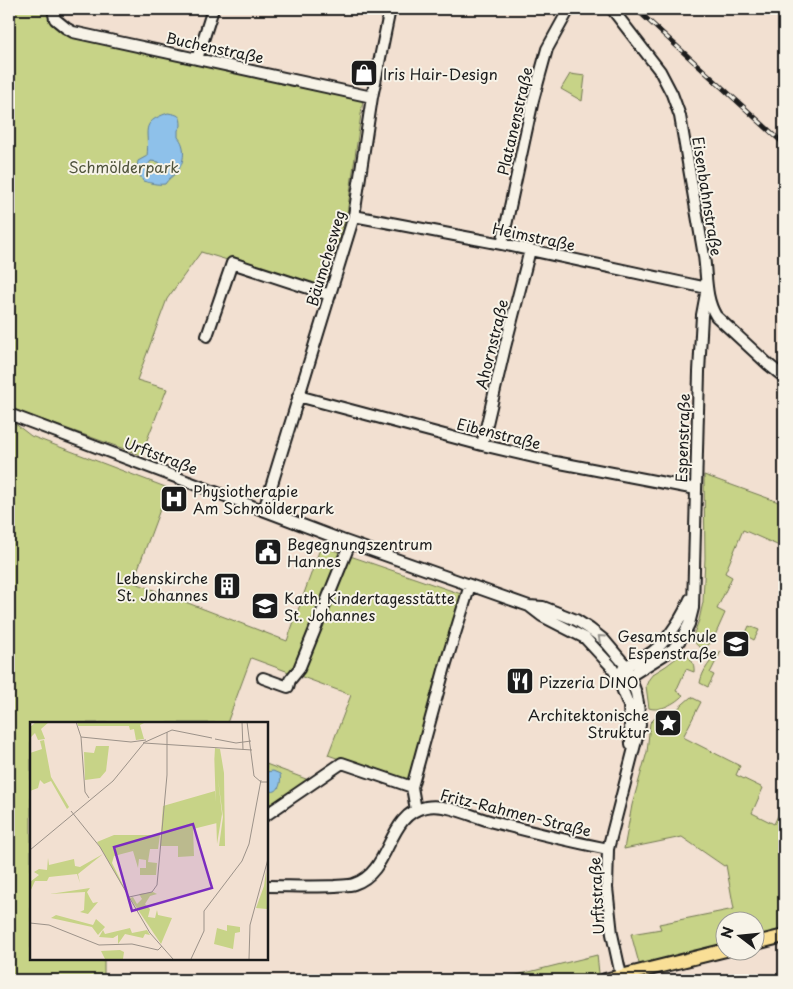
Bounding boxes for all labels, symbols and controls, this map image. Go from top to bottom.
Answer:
street label: Buchenstraße [164,25,266,69]
shop icon: Iris Hair-Design [349,58,379,88]
place label: Iris Hair-Design [383,62,498,85]
street label: Platanenstraße [490,64,538,177]
street label: Eisenbahnstraße [687,135,729,257]
park label: Schmölderpark [69,155,179,178]
street label: Bäumchesweg [299,207,351,309]
street label: Heimstraße [490,216,578,256]
street label: Ahornstraße [469,297,513,391]
street label: Espenstraße [669,393,695,483]
street label: Eibenstraße [455,411,543,455]
street label: Urftstraße [121,430,201,480]
place label: Physiotherapie Am Schmölderpark [193,479,334,519]
hospital icon: Physiotherapie Am Schmölderpark [159,484,189,514]
place label: Begegnungszentrum Hannes [287,532,433,572]
public building icon: Begegnungszentrum Hannes [253,537,283,567]
place label: Lebenskirche St. Johannes [116,566,208,606]
building icon: Lebenskirche St. Johannes [212,571,242,601]
place label: Kath. Kindertagesstätte St. Johannes [284,586,455,626]
school or university icon: Kath. Kindertagesstätte St. Johannes [250,591,280,621]
place label: Gesamtschule Espenstraße [617,624,717,664]
school or university icon: Gesamtschule Espenstraße [721,629,751,659]
one-way arrow [597,634,606,643]
restaurant icon: Pizzeria DINO [505,666,535,696]
place label: Pizzeria DINO [539,670,638,693]
place label: Architektonische Struktur [528,703,649,743]
place icon: Architektonische Struktur [653,708,683,738]
inset map [30,722,268,959]
street label: Fritz-Rahmen-Straße [438,782,594,842]
street label: Urftstraße [582,857,610,935]
north arrow [716,912,766,962]
text: N [715,924,739,941]

